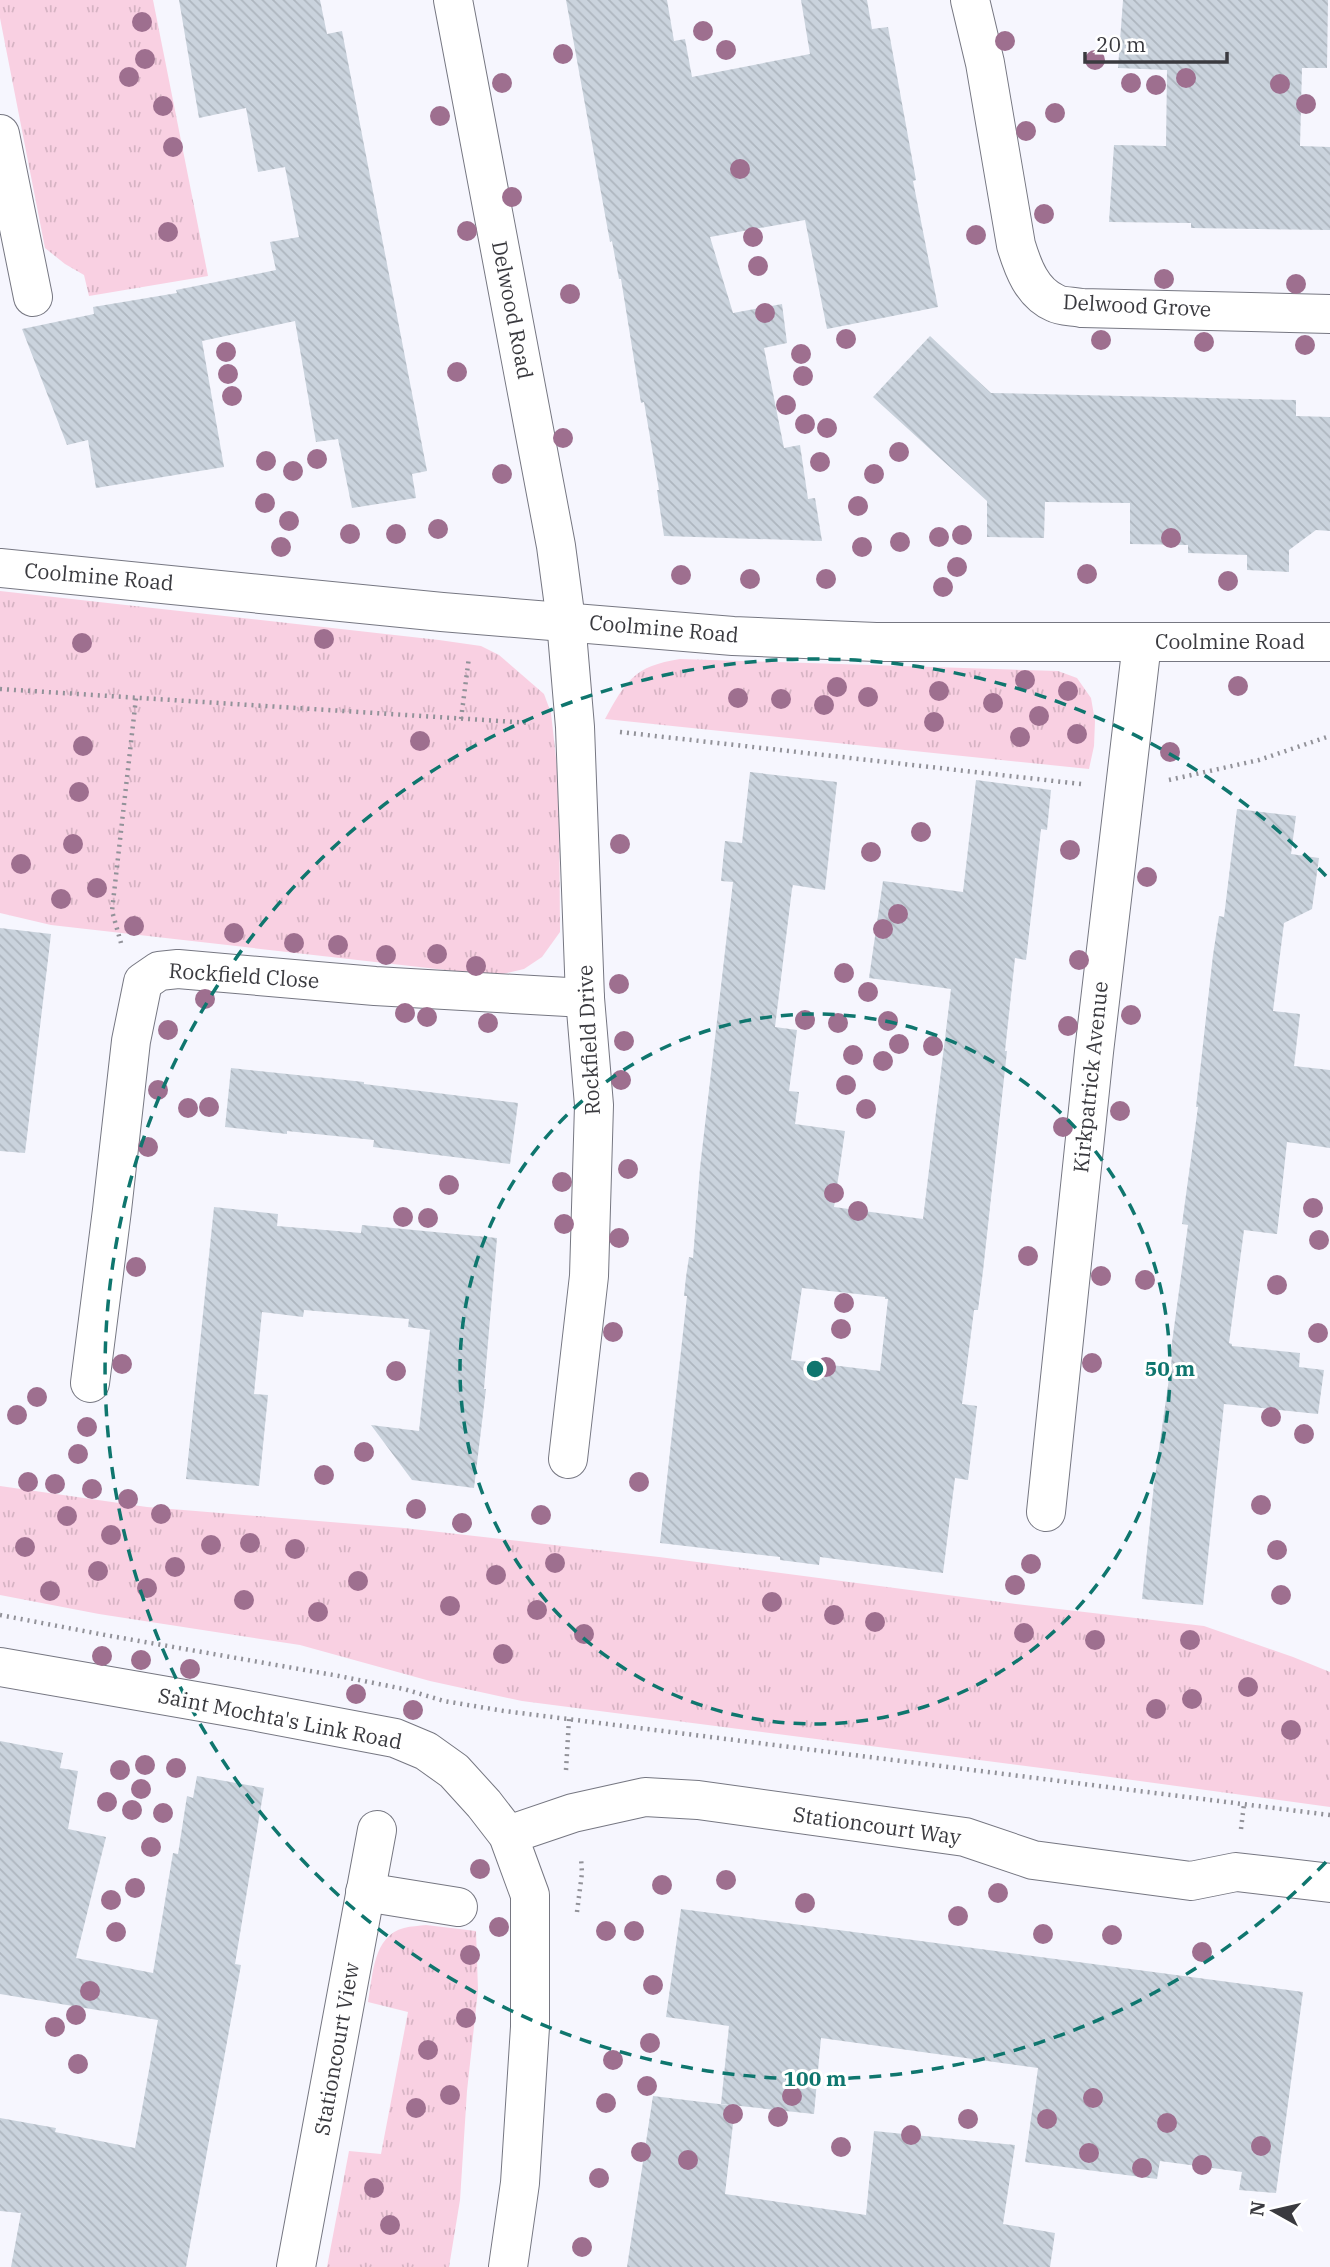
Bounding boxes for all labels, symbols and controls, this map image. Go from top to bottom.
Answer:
scale bar [1085,21,1227,65]
text: 20 m [1096,30,1146,58]
street label: Delwood Road [486,238,540,382]
street label: Delwood Grove [1062,287,1212,323]
street label: Coolmine Road [23,556,175,597]
street label: Coolmine Road [588,608,740,649]
street label: Coolmine Road [1155,627,1305,655]
street label: Rockfield Close [168,956,320,994]
street label: Rockfield Drive [570,964,606,1116]
street label: Kirkpatrick Avenue [1066,980,1114,1174]
text: 50 m [1145,1354,1195,1382]
centre of rings [803,1357,827,1381]
street label: Saint Mochta's Link Road [156,1681,405,1755]
street label: Stationcourt Way [791,1799,964,1851]
street label: Stationcourt View [307,1959,365,2138]
text: 100 m [783,2064,847,2092]
north arrow [1239,2176,1309,2246]
text: N [1244,2200,1270,2218]

